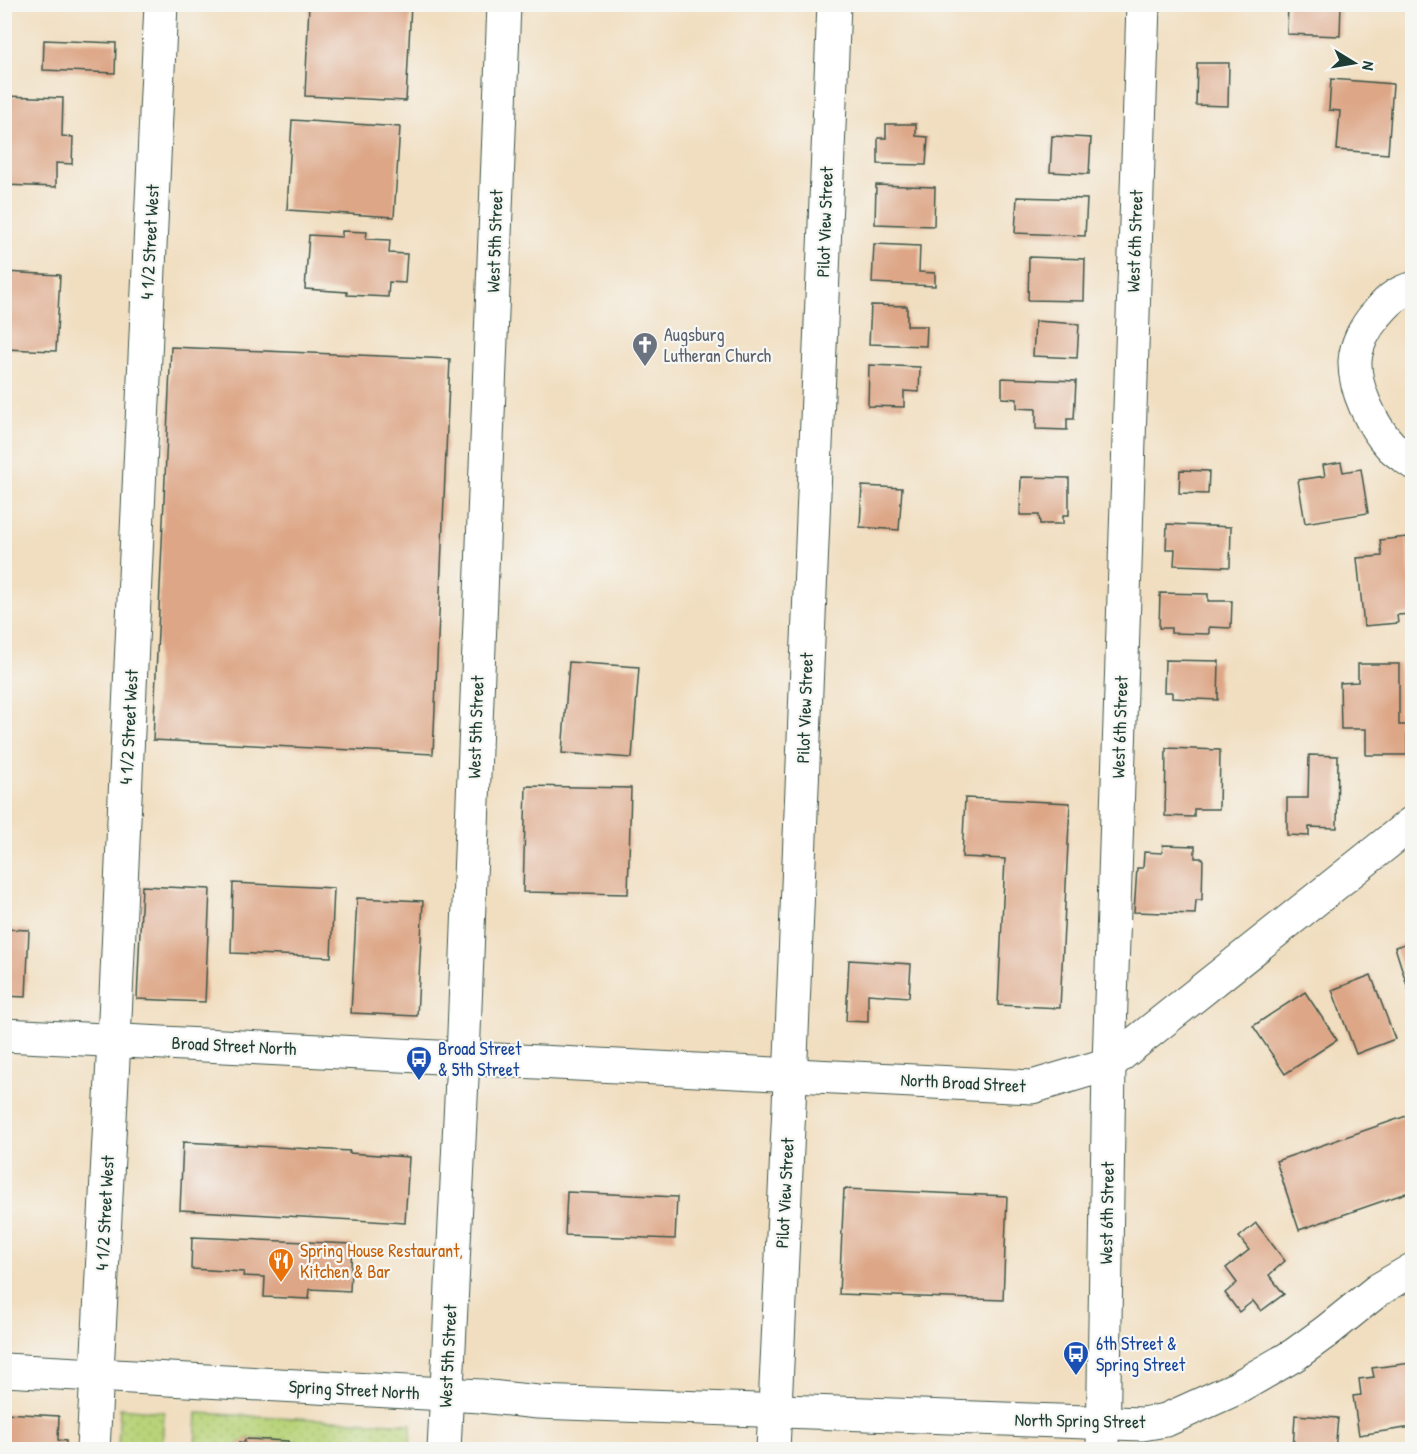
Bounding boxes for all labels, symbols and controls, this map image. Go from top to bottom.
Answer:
north arrow [1324,33,1384,93]
text: N [1357,60,1380,73]
street label: Pilot View Street [810,165,839,278]
street label: 4 1/2 Street West [134,183,165,300]
street label: West 5th Street [480,188,509,293]
street label: West 6th Street [1120,189,1149,293]
place label: Augsburg Lutheran Church [664,322,772,368]
church icon: Augsburg Lutheran Church [630,330,660,368]
street label: Pilot View Street [790,651,819,764]
street label: 4 1/2 Street West [113,668,144,785]
street label: West 5th Street [461,674,490,779]
street label: West 6th Street [1105,675,1134,779]
street label: Broad Street North [171,1030,298,1061]
place label: Broad Street & 5th Street [438,1036,522,1082]
bus stop icon: Broad Street & 5th Street [404,1044,434,1082]
street label: North Broad Street [900,1067,1027,1098]
street label: Pilot View Street [769,1136,800,1249]
street label: 4 1/2 Street West [89,1154,120,1271]
street label: West 6th Street [1093,1161,1120,1264]
place label: Spring House Restaurant, Kitchen & Bar [300,1238,463,1284]
restaurant icon: Spring House Restaurant, Kitchen & Bar [266,1246,296,1284]
street label: West 5th Street [432,1303,463,1408]
place label: 6th Street & Spring Street [1096,1331,1186,1377]
bus stop icon: 6th Street & Spring Street [1061,1339,1091,1377]
street label: Spring Street North [288,1374,420,1405]
street label: North Spring Street [1014,1407,1146,1434]

